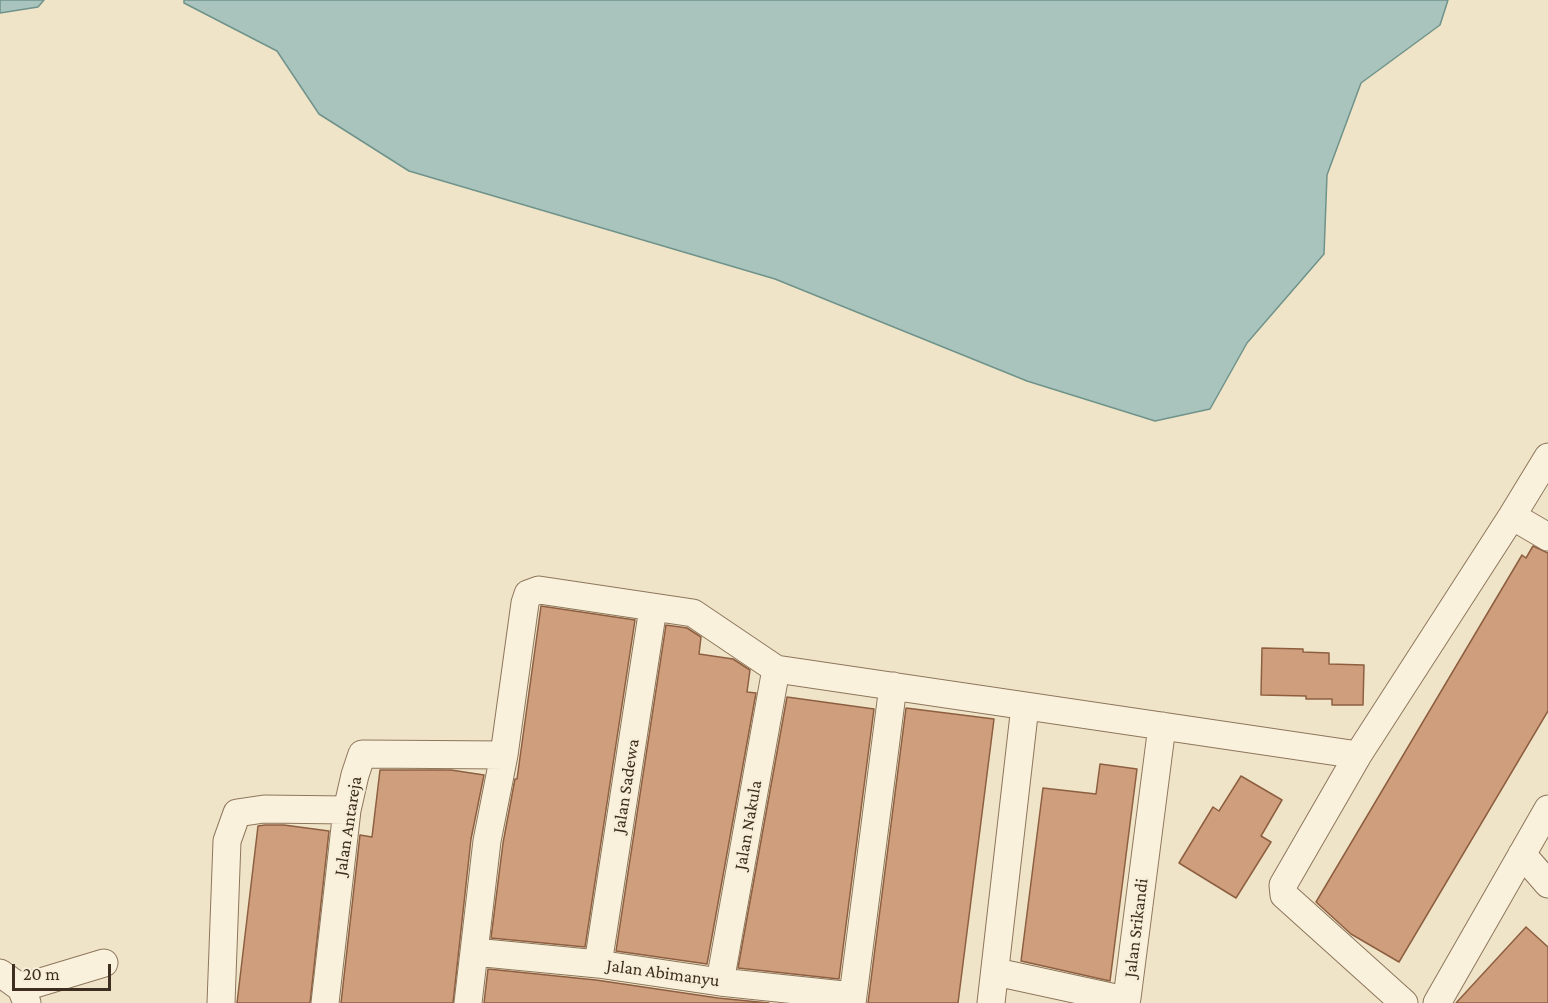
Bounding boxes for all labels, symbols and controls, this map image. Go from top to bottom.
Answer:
street label: Jalan Sadewa [608,737,644,835]
street label: Jalan Antareja [329,775,367,877]
street label: Jalan Nakula [729,778,767,872]
street label: Jalan Srikandi [1119,877,1153,979]
scale bar [15,952,114,990]
street label: Jalan Abimanyu [605,954,721,992]
text: 20 m [23,964,60,984]

